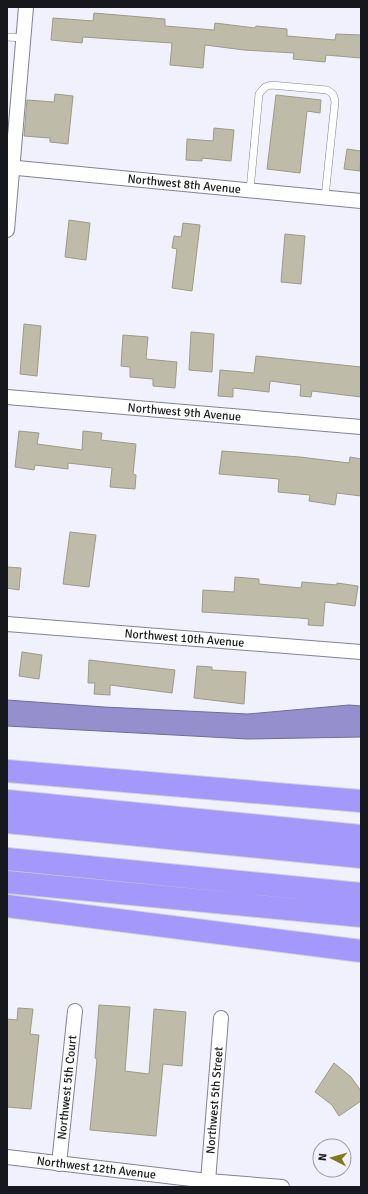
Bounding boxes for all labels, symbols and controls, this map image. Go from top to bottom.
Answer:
street label: Northwest 8th Avenue [127,172,241,197]
street label: Northwest 9th Avenue [127,400,242,425]
street label: Northwest 10th Avenue [124,626,245,651]
street label: Northwest 5th Court [55,1034,80,1140]
street label: Northwest 5th Street [203,1046,227,1154]
north arrow [312,1138,352,1178]
text: N [316,1153,329,1161]
street label: Northwest 12th Avenue [36,1154,157,1183]

